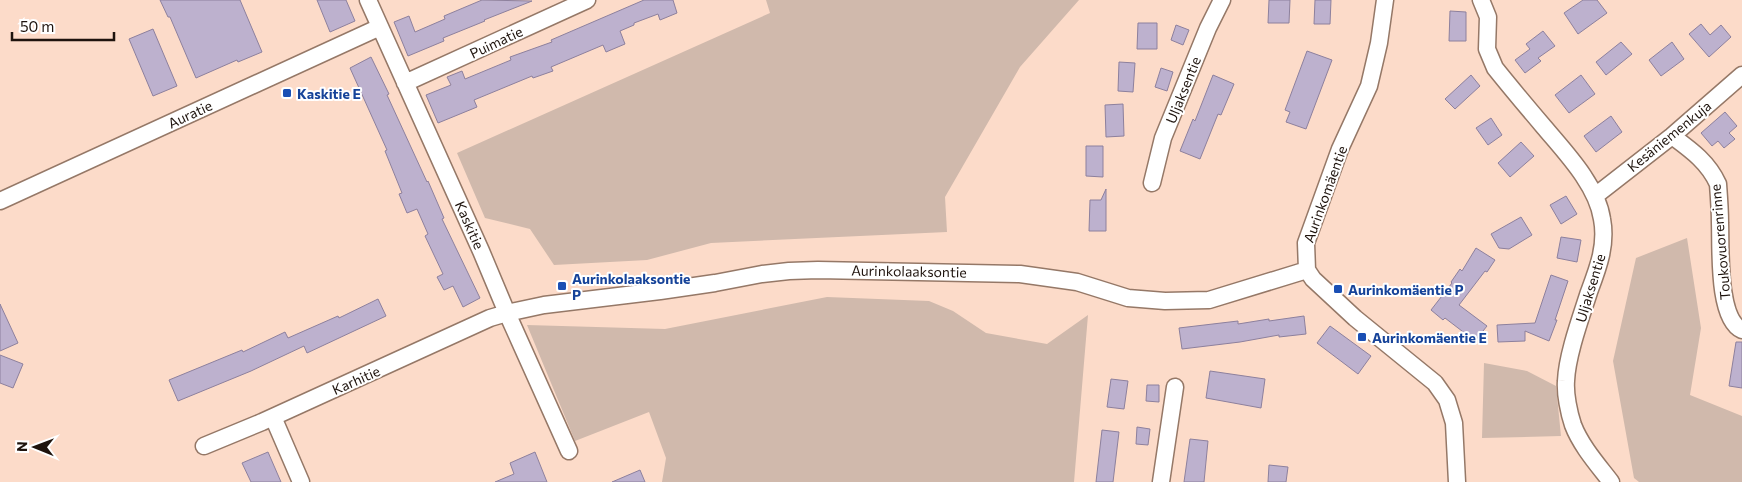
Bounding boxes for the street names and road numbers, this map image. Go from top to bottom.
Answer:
street label: Puimatie [467,22,525,62]
street label: Uljaksentie [1162,54,1204,126]
street label: Auratie [165,96,215,132]
street label: Kesäniemenkuja [1624,97,1714,175]
street label: Aurinkomäentie [1300,143,1350,245]
street label: Toukovuorenrinne [1706,183,1734,301]
street label: Kaskitie [452,198,488,252]
street label: Uljaksentie [1572,252,1608,324]
street label: Aurinkolaaksontie [851,261,967,281]
street label: Karhitie [329,362,383,398]

